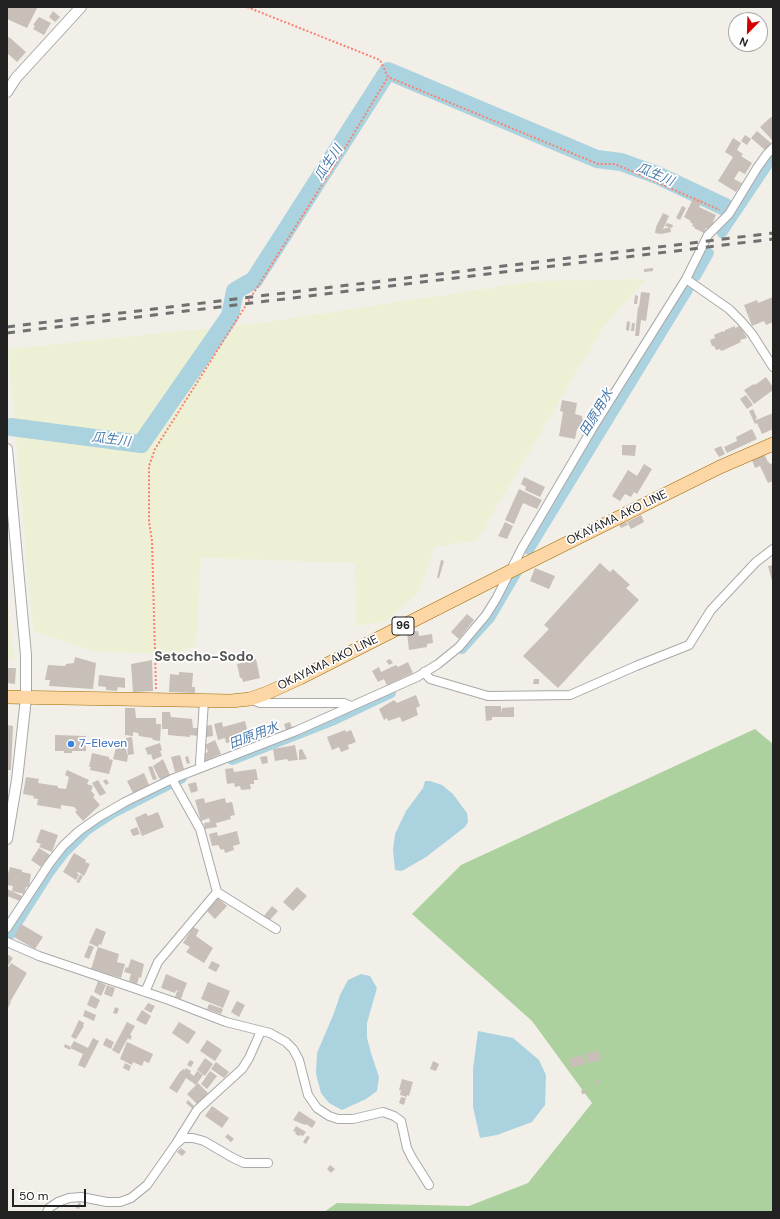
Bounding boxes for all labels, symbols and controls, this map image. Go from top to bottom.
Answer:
north arrow [728,12,768,52]
text: N [737,34,750,50]
water label: 瓜生川 [312,142,346,184]
water label: 瓜生川 [634,160,676,190]
water label: 田原用水 [577,387,617,439]
water label: 瓜生川 [91,430,131,450]
street label: OKAYAMA AKO LINE [564,487,670,549]
road number: 96 [392,617,414,635]
street label: OKAYAMA AKO LINE [275,632,381,694]
district label: Setocho-Sodo [154,649,254,665]
water label: 田原用水 [227,719,281,753]
place label: 7-Eleven [79,737,127,751]
marker: 7-Eleven [66,739,76,749]
scale bar [14,1181,88,1207]
text: 50 m [19,1188,48,1204]

